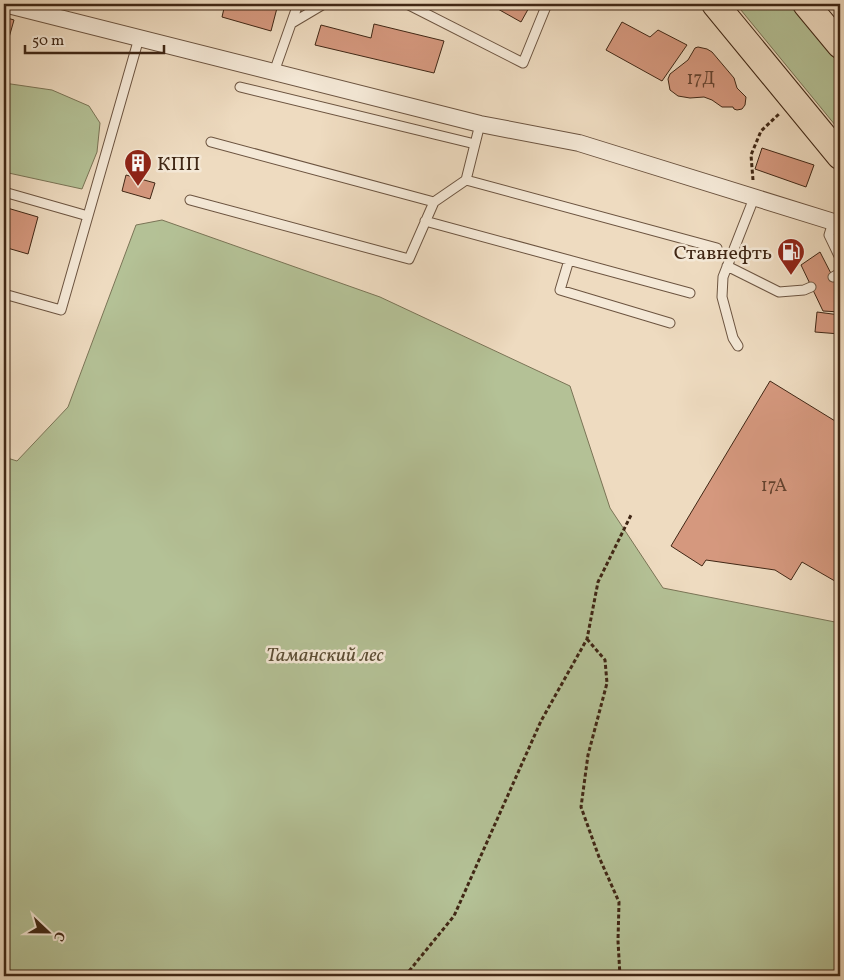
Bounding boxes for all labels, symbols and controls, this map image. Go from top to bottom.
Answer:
scale bar [25,22,164,54]
text: 50 m [32,31,64,52]
house number: 17Д [687,67,715,92]
building icon: КПП [123,148,153,187]
place label: КПП [157,151,200,179]
fuel station icon: Ставнефть [776,237,806,276]
place label: Ставнефть [674,240,772,268]
house number: 17А [761,474,788,499]
park label: Таманский лес [266,642,385,670]
north arrow [22,908,72,958]
text: С [48,929,69,944]

